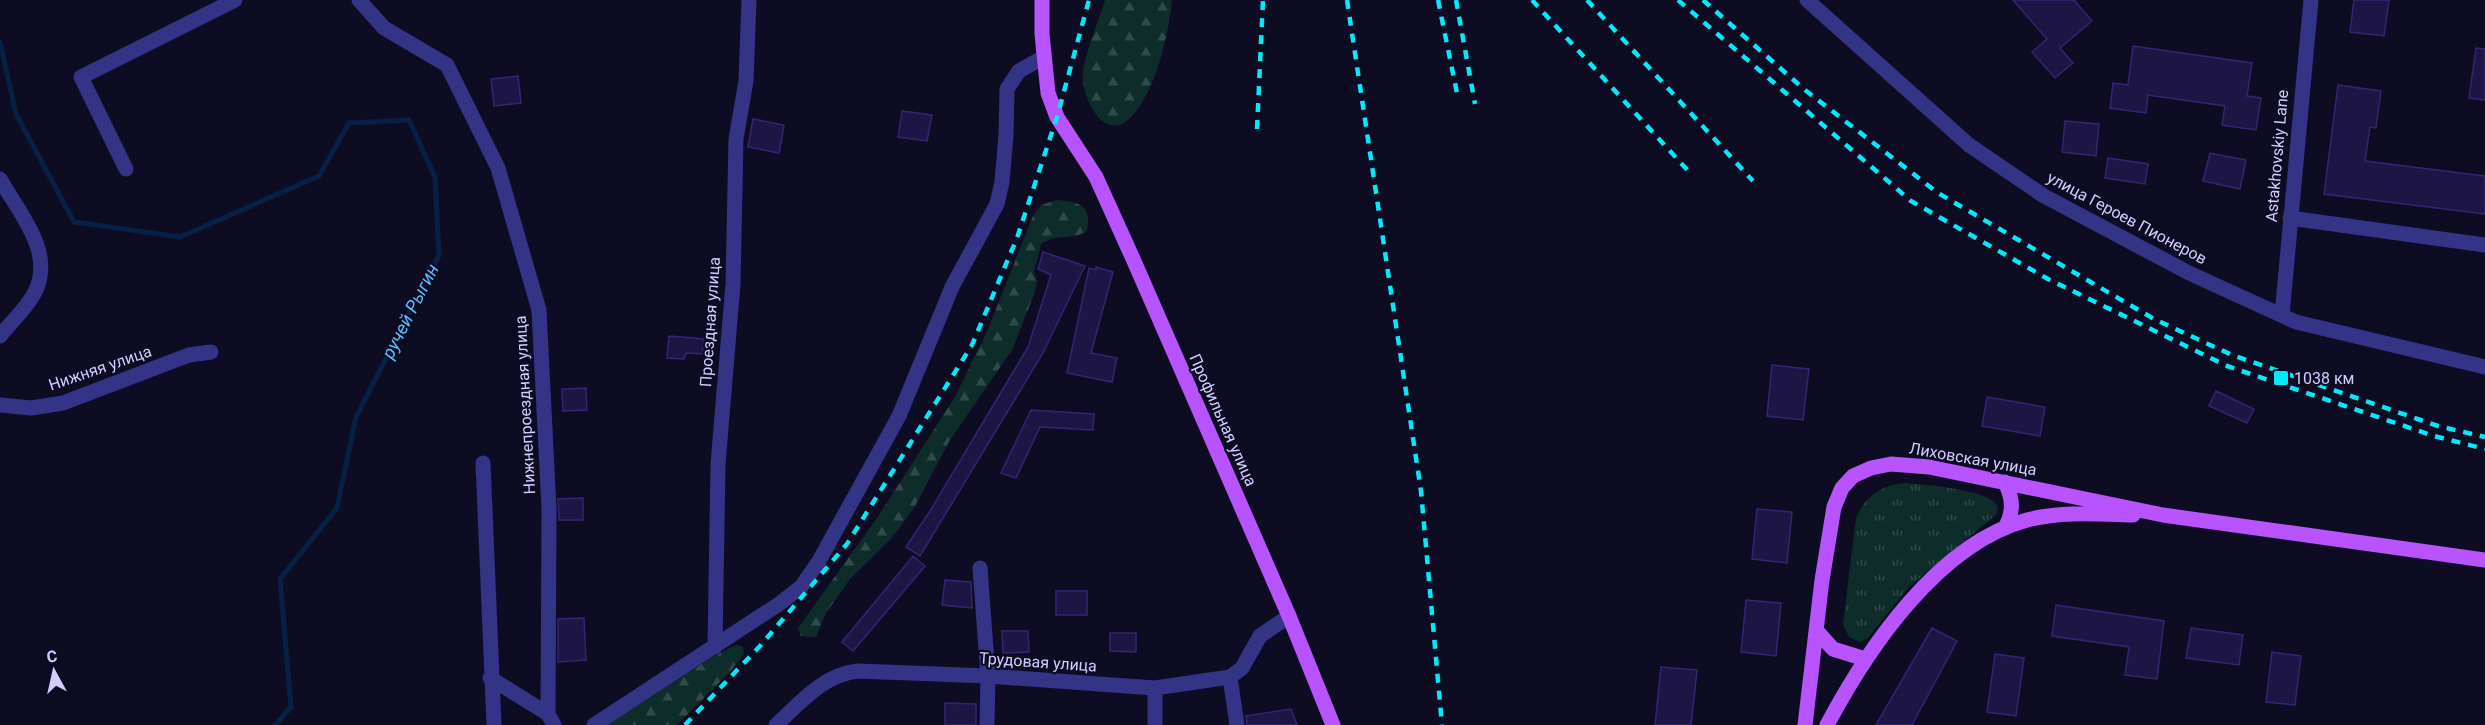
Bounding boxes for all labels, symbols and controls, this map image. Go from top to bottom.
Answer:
street label: Astakhovskiy Lane [2262,89,2292,223]
street label: улица Героев Пионеров [2044,168,2210,268]
street label: Проездная улица [696,256,724,388]
water label: ручей Рыгин [377,260,443,363]
street label: Нижнепроездная улица [511,315,539,495]
street label: Нижняя улица [46,342,154,394]
street label: Профильная улица [1185,351,1261,489]
marker: 1038 км [2272,369,2290,387]
place label: 1038 км [2294,369,2354,388]
street label: Лиховская улица [1908,438,2038,480]
north arrow [24,641,84,701]
text: С [45,647,58,667]
street label: Трудовая улица [978,648,1098,676]

